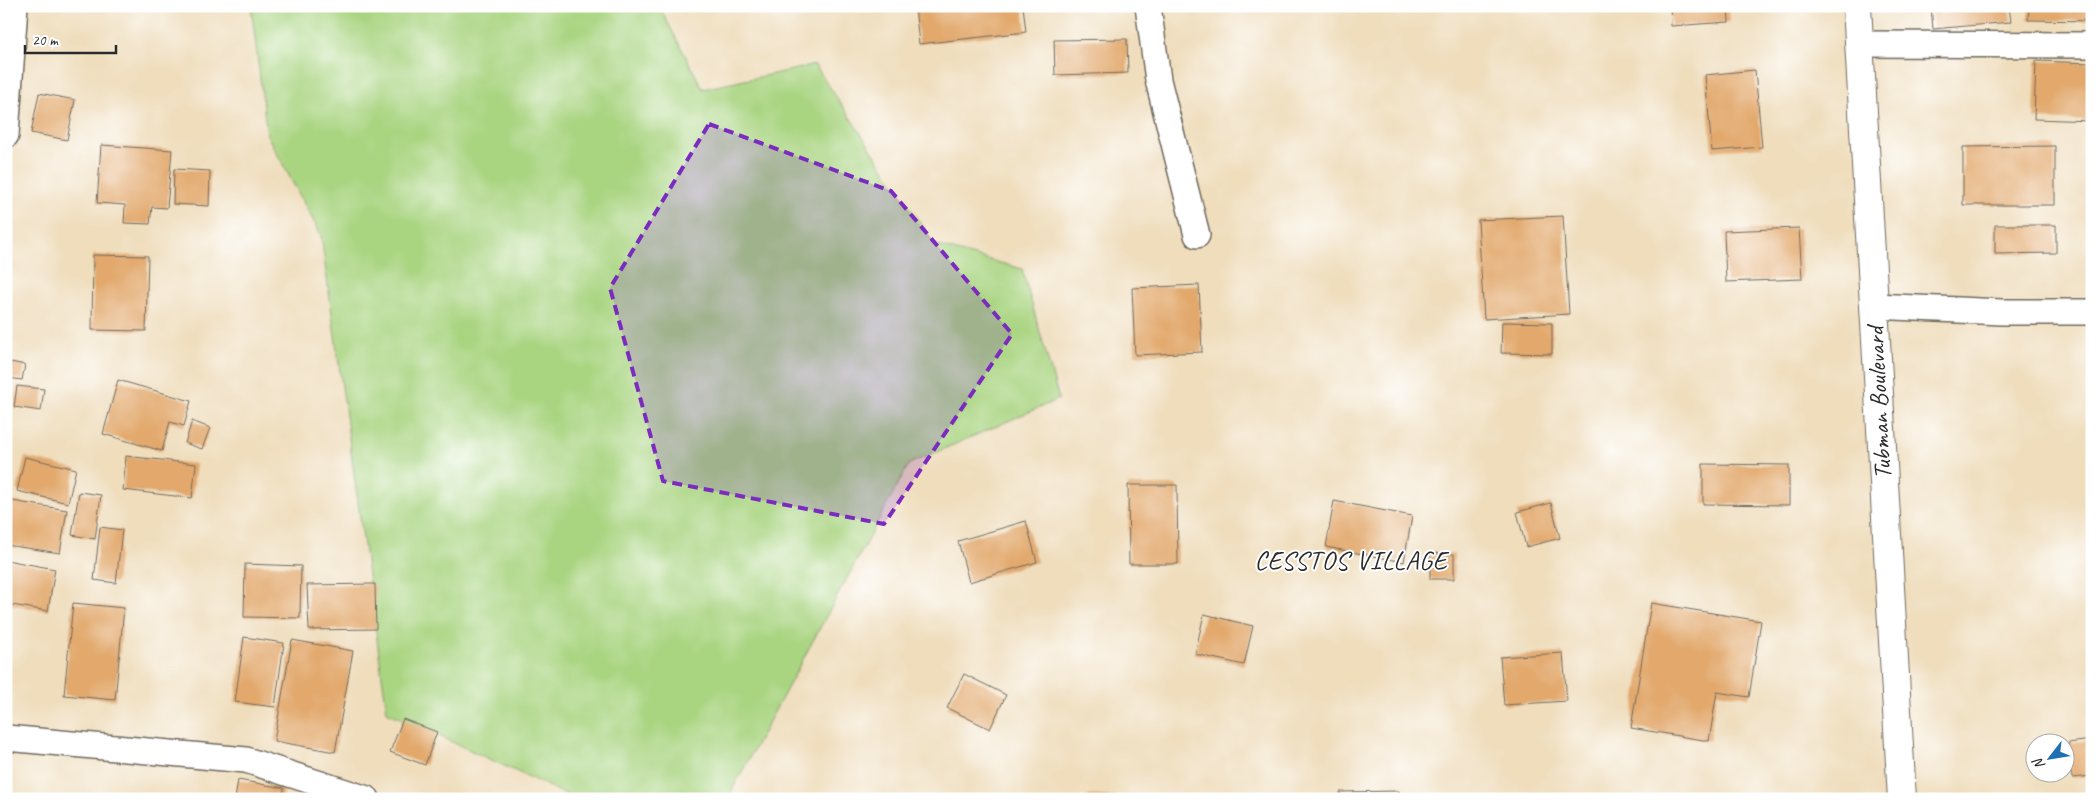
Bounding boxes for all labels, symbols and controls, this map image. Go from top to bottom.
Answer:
scale bar [25,22,116,54]
text: 20 m [32,31,59,50]
street label: Tubman Boulevard [1859,322,1899,480]
district label: CESSTOS VILLAGE [1255,544,1450,577]
north arrow [2026,732,2076,782]
text: N [2029,754,2049,773]

